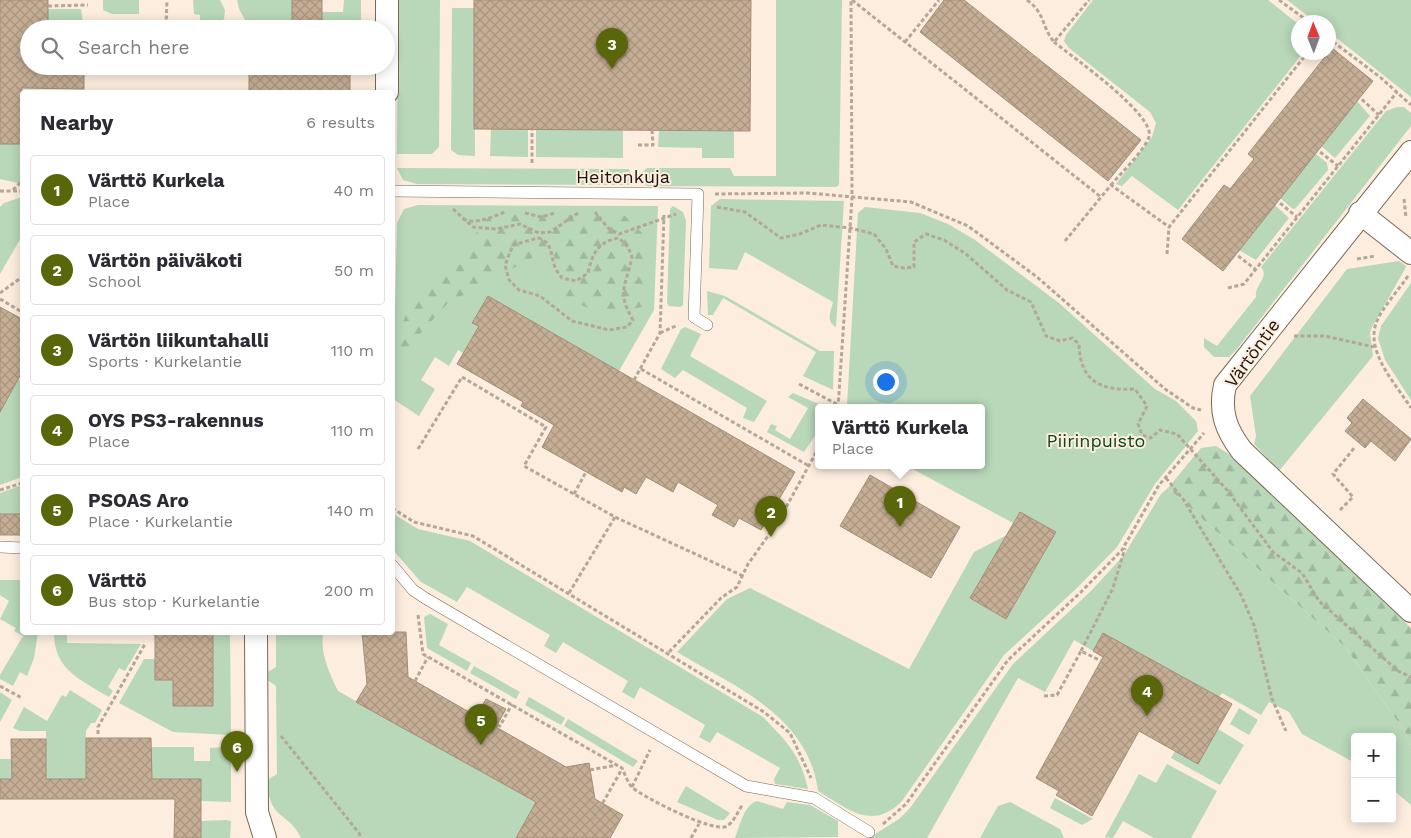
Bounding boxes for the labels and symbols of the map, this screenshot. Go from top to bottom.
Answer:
north arrow [1291,15,1336,60]
pin: 3 [596,28,628,69]
street label: Heitonkuja [576,166,670,187]
street label: Värtöntie [1220,315,1284,391]
your location [873,369,899,395]
park label: Piirinpuisto [1047,430,1145,451]
pin: 1 [884,486,916,527]
pin: 2 [755,496,787,537]
pin: 4 [1131,675,1163,716]
pin: 5 [465,704,497,745]
pin: 6 [221,731,253,772]

